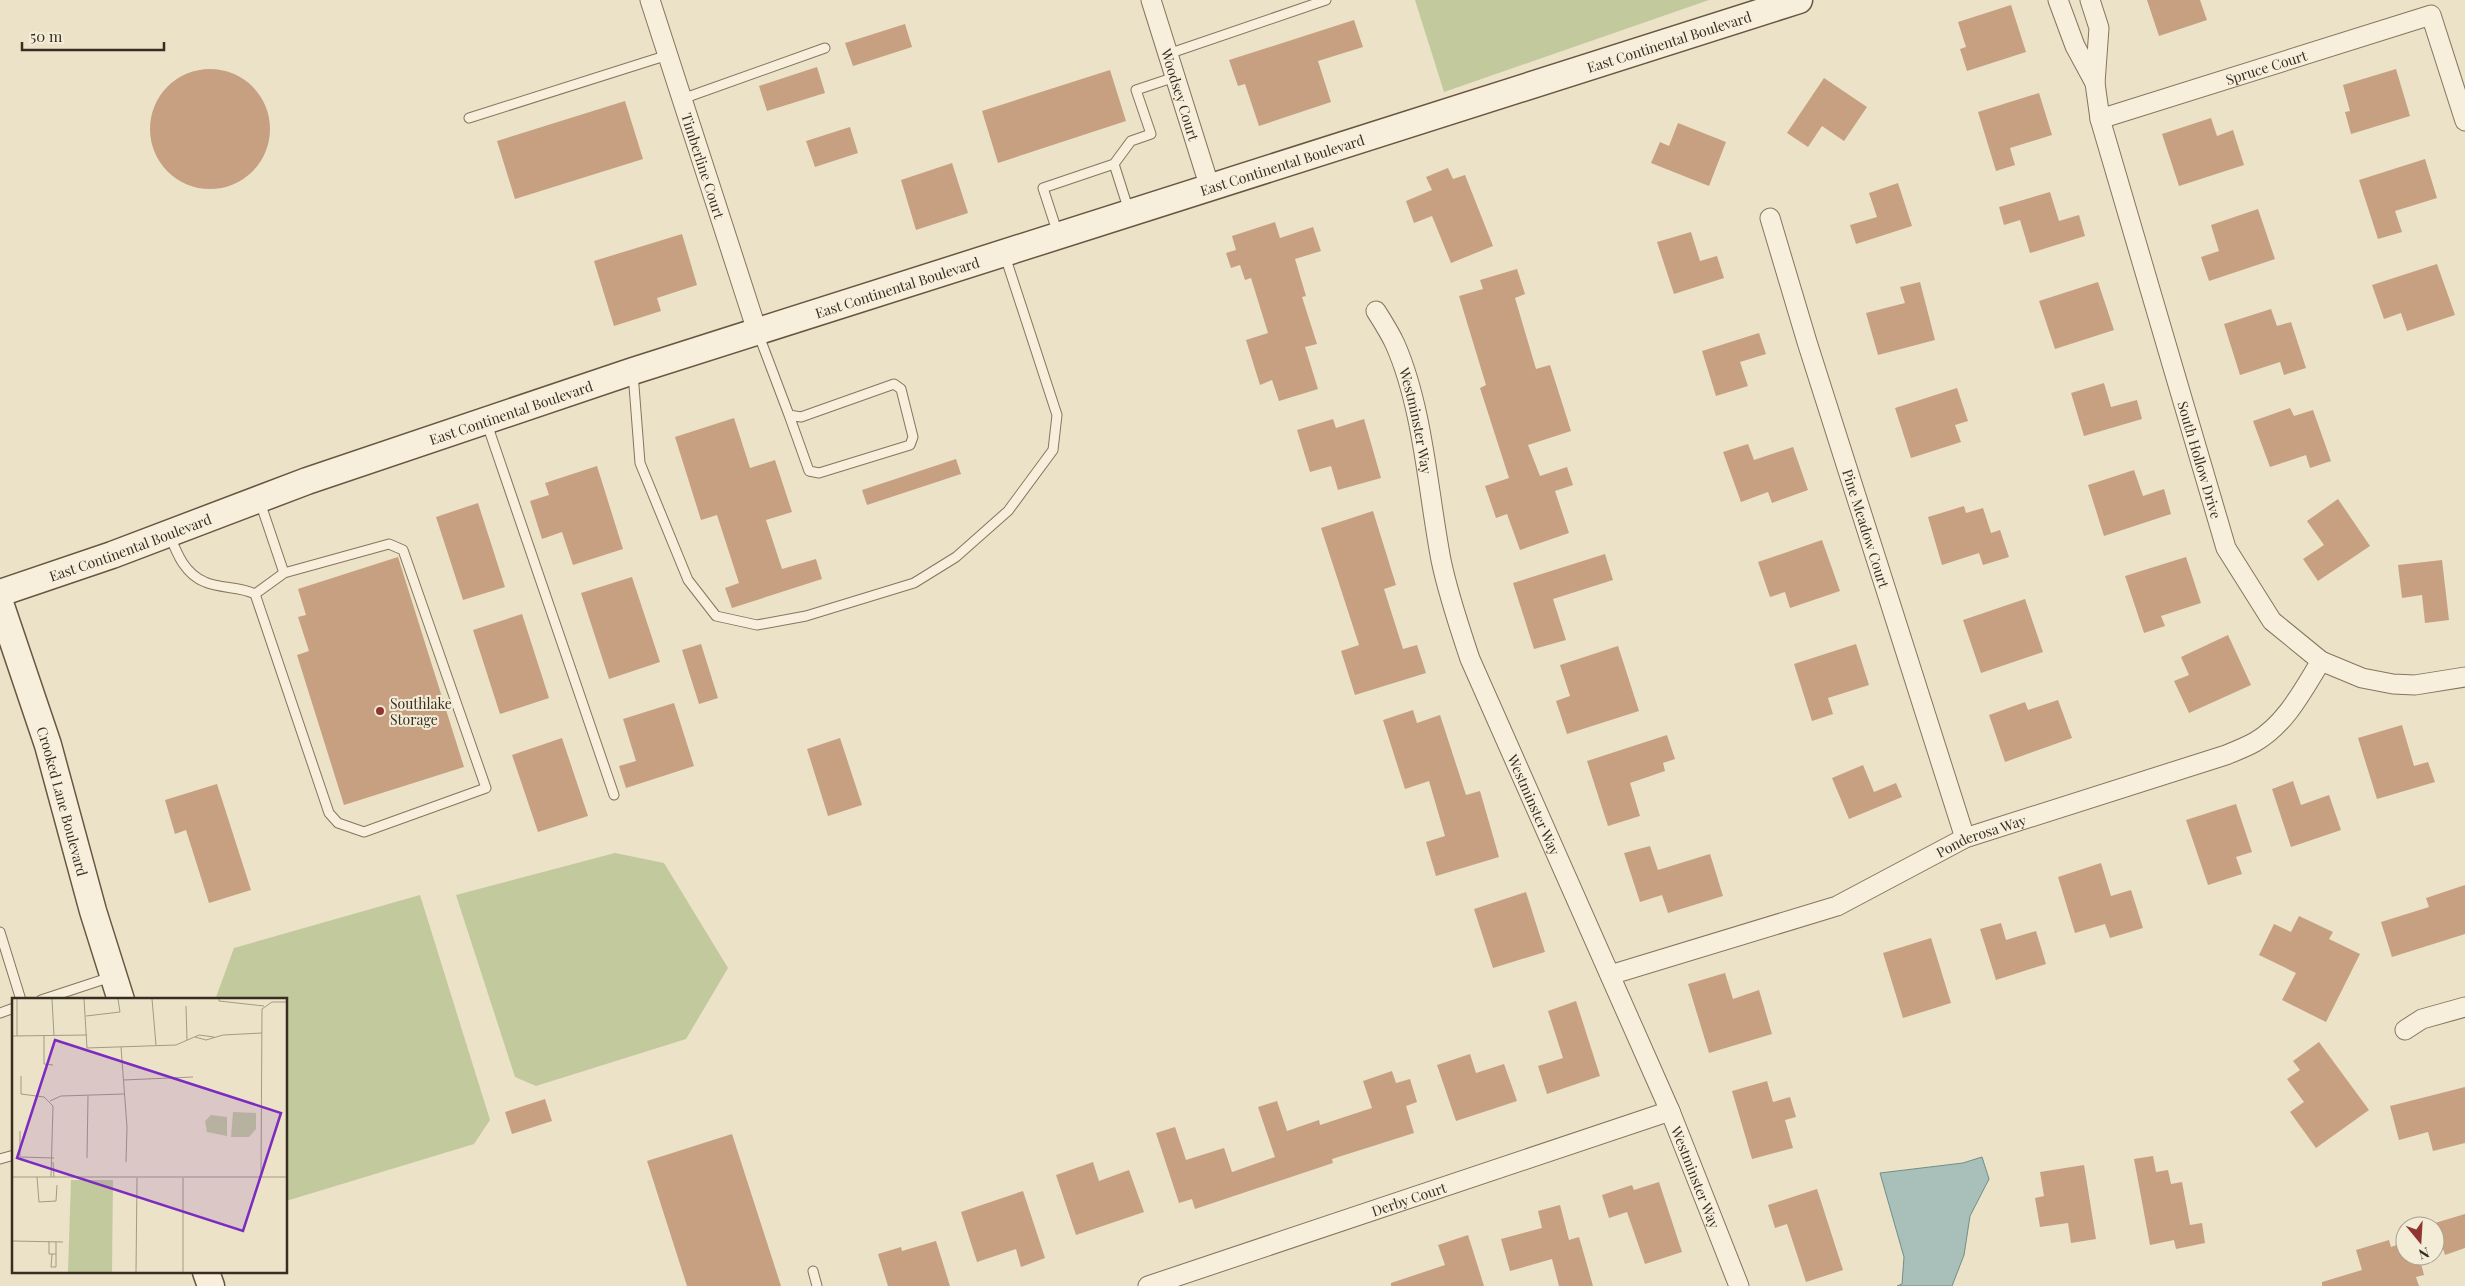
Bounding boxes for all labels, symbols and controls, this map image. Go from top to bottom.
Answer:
street label: East Continental Boulevard [1584,6,1753,76]
scale bar [22,20,165,52]
text: 50 m [30,26,63,46]
street label: Woodsey Court [1157,45,1204,144]
street label: Spruce Court [2223,45,2310,89]
street label: Timberline Court [678,110,730,222]
street label: East Continental Boulevard [1198,129,1367,200]
street label: East Continental Boulevard [813,252,982,322]
street label: Westminster Way [1395,364,1437,475]
street label: East Continental Boulevard [427,376,595,449]
street label: South Hollow Drive [2174,399,2226,521]
street label: Pine Meadow Court [1839,467,1894,591]
street label: East Continental Boulevard [46,509,214,585]
place label: Southlake Storage [390,694,452,729]
marker: Southlake Storage [374,705,386,717]
street label: Crooked Lane Boulevard [33,724,93,878]
street label: Westminster Way [1503,750,1565,858]
street label: Ponderosa Way [1933,810,2028,861]
inset map [12,998,288,1274]
street label: Westminster Way [1667,1122,1725,1231]
street label: Derby Court [1369,1177,1450,1220]
north arrow [2395,1216,2445,1266]
text: N [2416,1243,2432,1264]

